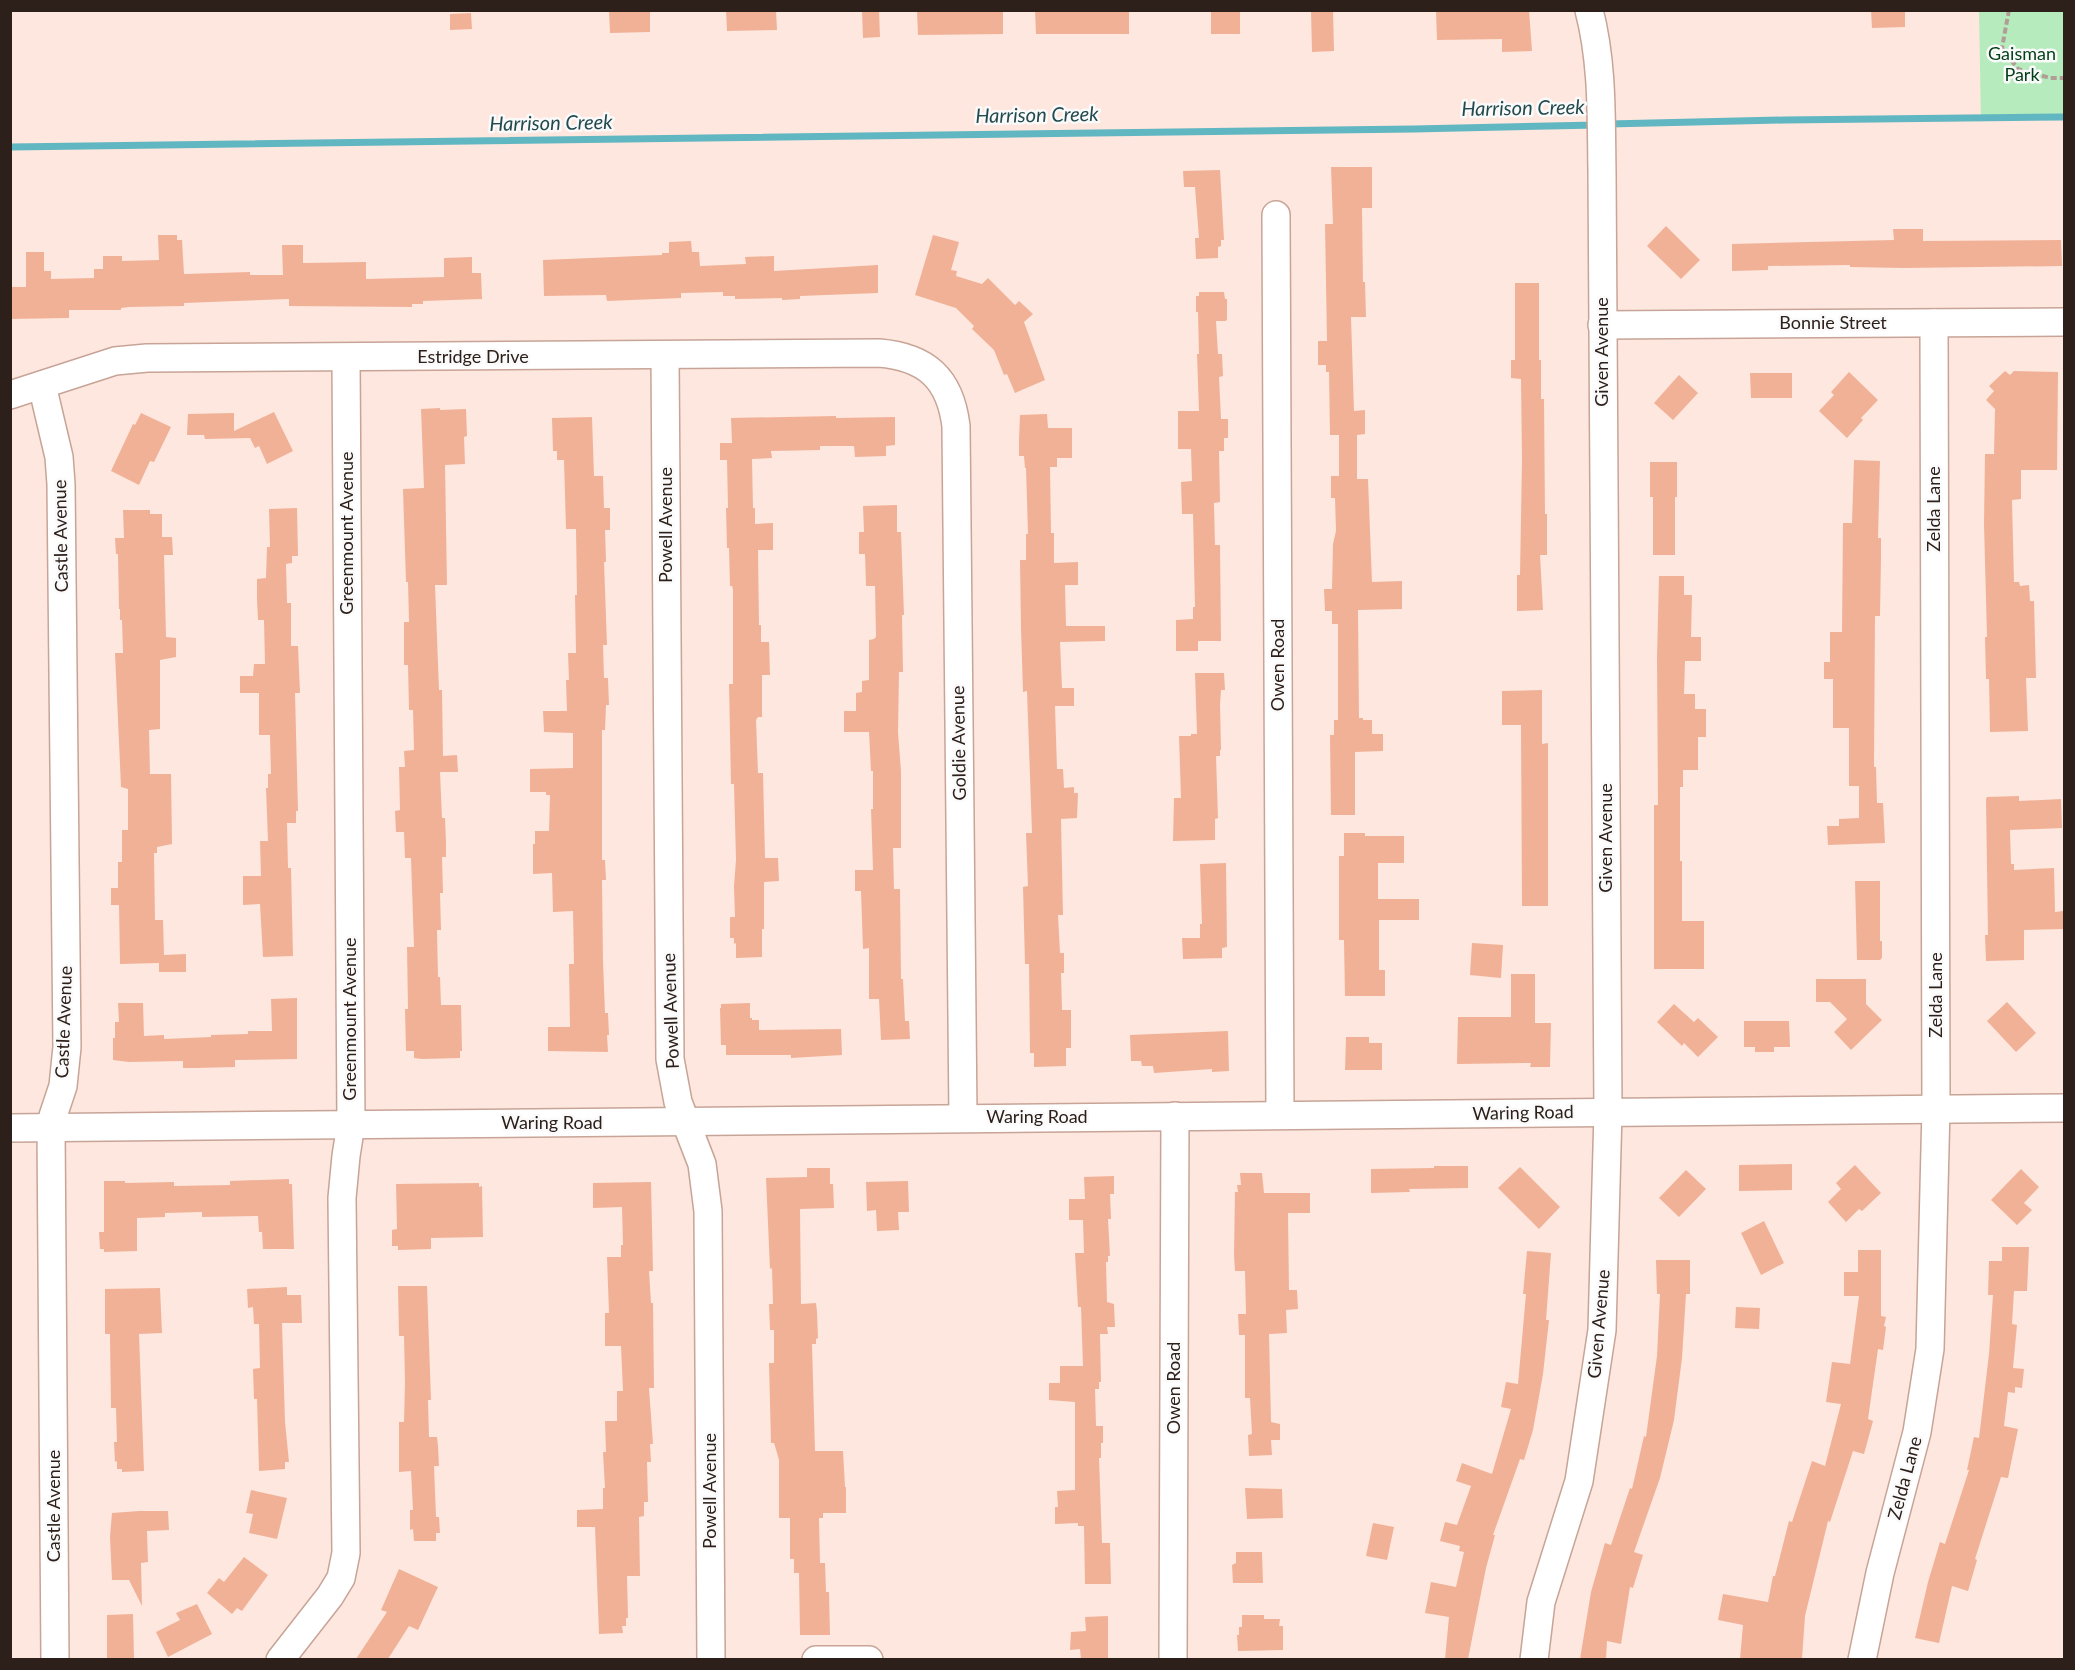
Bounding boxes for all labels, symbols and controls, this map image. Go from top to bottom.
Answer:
park label: Gaisman Park [1988,42,2056,85]
water label: Harrison Creek [1461,94,1585,120]
water label: Harrison Creek [975,101,1099,127]
water label: Harrison Creek [489,109,613,135]
street label: Given Avenue [1590,297,1612,407]
street label: Bonnie Street [1779,311,1887,333]
street label: Estridge Drive [417,345,529,367]
street label: Greenmount Avenue [335,451,357,615]
street label: Zelda Lane [1922,466,1944,552]
street label: Powell Avenue [654,467,676,583]
street label: Castle Avenue [48,480,72,592]
street label: Owen Road [1266,619,1288,711]
street label: Goldie Avenue [946,685,970,801]
street label: Given Avenue [1594,783,1616,893]
street label: Greenmount Avenue [338,937,360,1101]
street label: Zelda Lane [1924,952,1946,1038]
street label: Powell Avenue [657,953,683,1069]
street label: Castle Avenue [50,965,76,1079]
street label: Waring Road [1472,1100,1574,1124]
street label: Waring Road [986,1105,1088,1127]
street label: Waring Road [501,1111,603,1133]
street label: Given Avenue [1582,1268,1614,1379]
street label: Owen Road [1162,1342,1184,1434]
street label: Powell Avenue [698,1433,720,1549]
street label: Zelda Lane [1882,1434,1926,1522]
street label: Castle Avenue [42,1450,64,1562]

